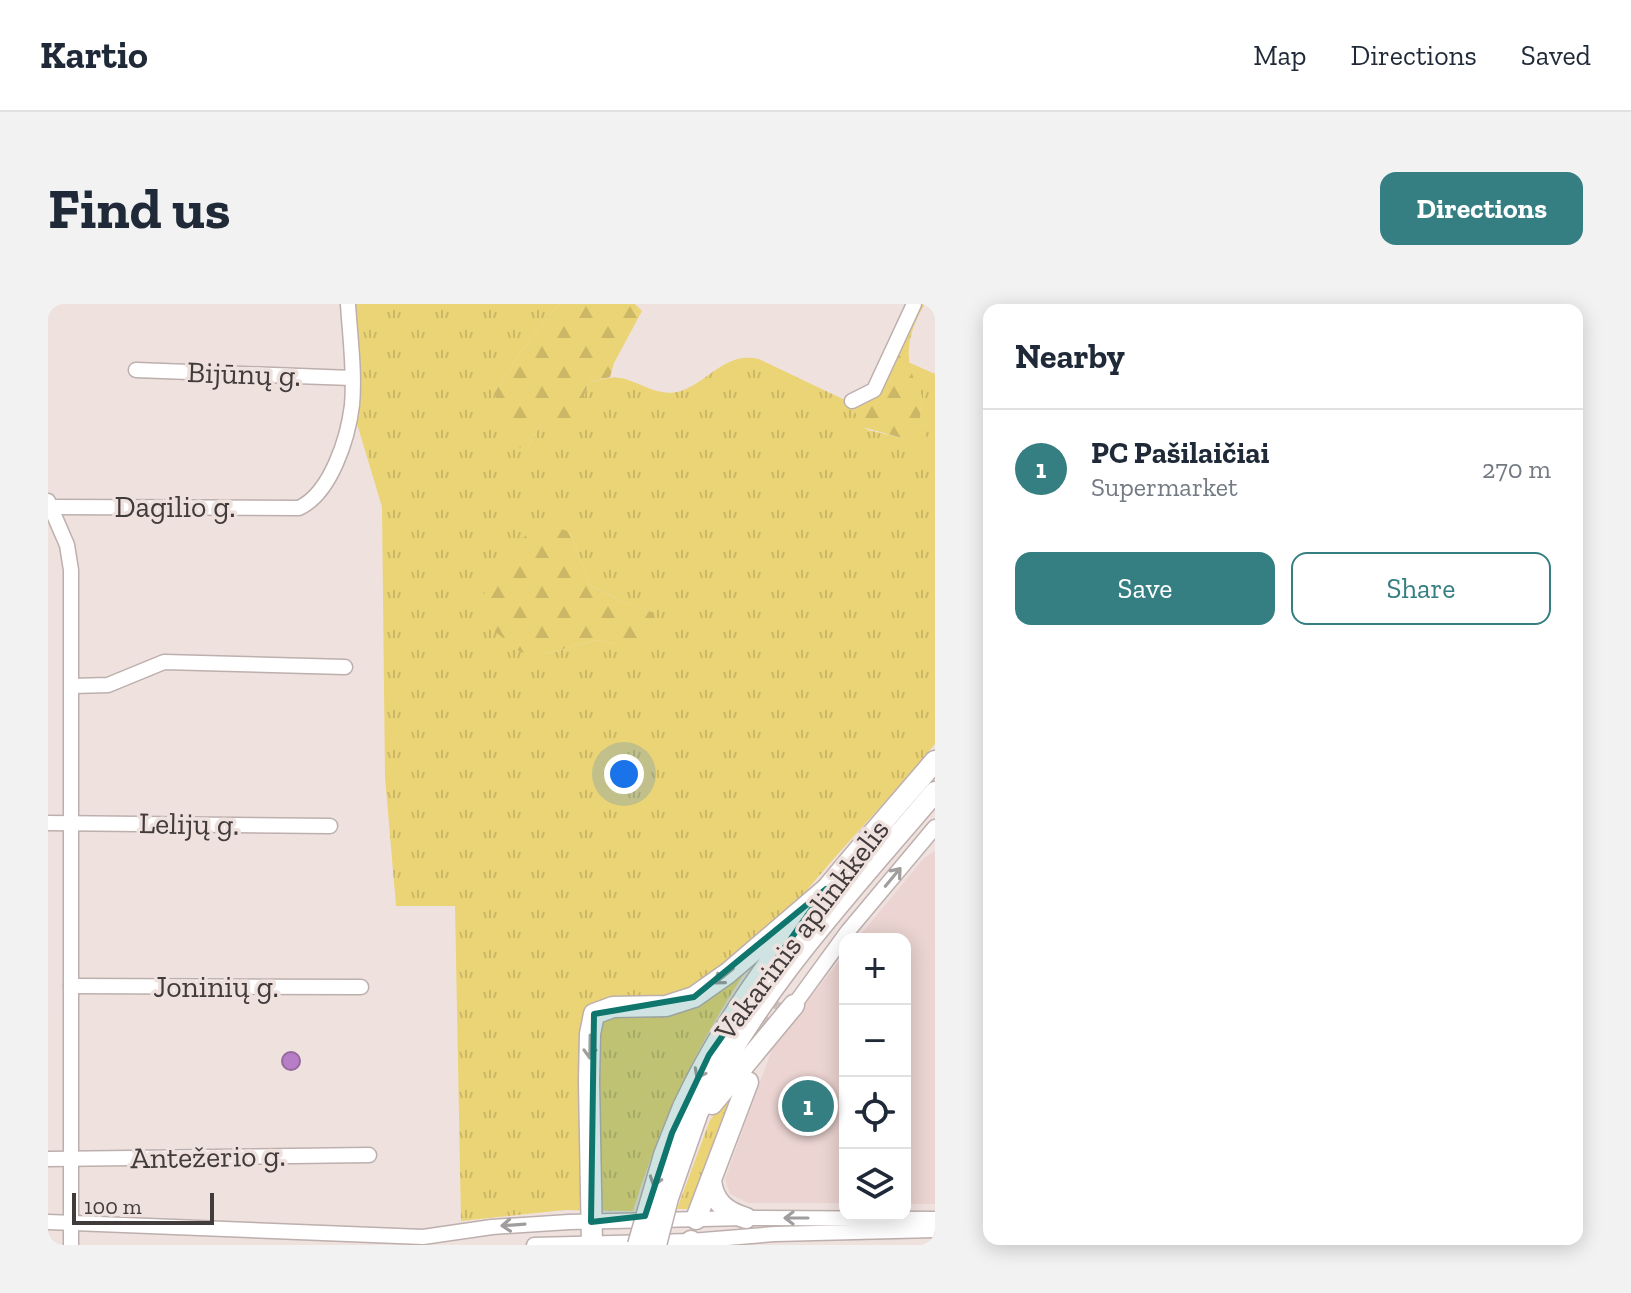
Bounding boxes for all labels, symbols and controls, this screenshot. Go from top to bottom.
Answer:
text: Kartio [40,32,148,78]
text: Map [1253,39,1306,72]
text: Directions [1350,39,1477,72]
text: Saved [1521,39,1591,72]
button: Directions [1380,172,1583,245]
text: Find us [48,175,231,242]
text: Nearby [1015,336,1125,377]
street label: Bijūnų g. [186,354,302,394]
text: PC Pašilaičiai [1091,435,1270,471]
text: 1 [1036,453,1046,485]
text: 270 m [1482,453,1551,485]
text: Supermarket [1091,471,1238,503]
street label: Dagilio g. [114,489,236,525]
button: Save [1015,552,1275,625]
button: Share [1291,552,1551,625]
your location [604,754,644,794]
street label: Lelijų g. [139,805,239,843]
street label: Vakarinis aplinkkelis [707,812,897,1048]
one-way arrow [884,867,902,888]
map controls [839,933,911,1221]
button: + [839,933,911,1005]
one-way arrow [714,967,735,985]
street label: Joninių g. [153,969,279,1005]
button: − [839,1005,911,1077]
one-way arrow [582,1033,598,1060]
one-way arrow [694,1056,709,1080]
pin: 1 [782,1076,834,1136]
button: locate [839,1077,911,1149]
street label: Antežerio g. [130,1138,286,1176]
button: layers [839,1149,911,1221]
one-way arrow [649,1162,664,1187]
scale bar [72,1189,214,1225]
text: 100 m [84,1193,142,1220]
one-way arrow [783,1210,810,1226]
one-way arrow [500,1218,527,1233]

